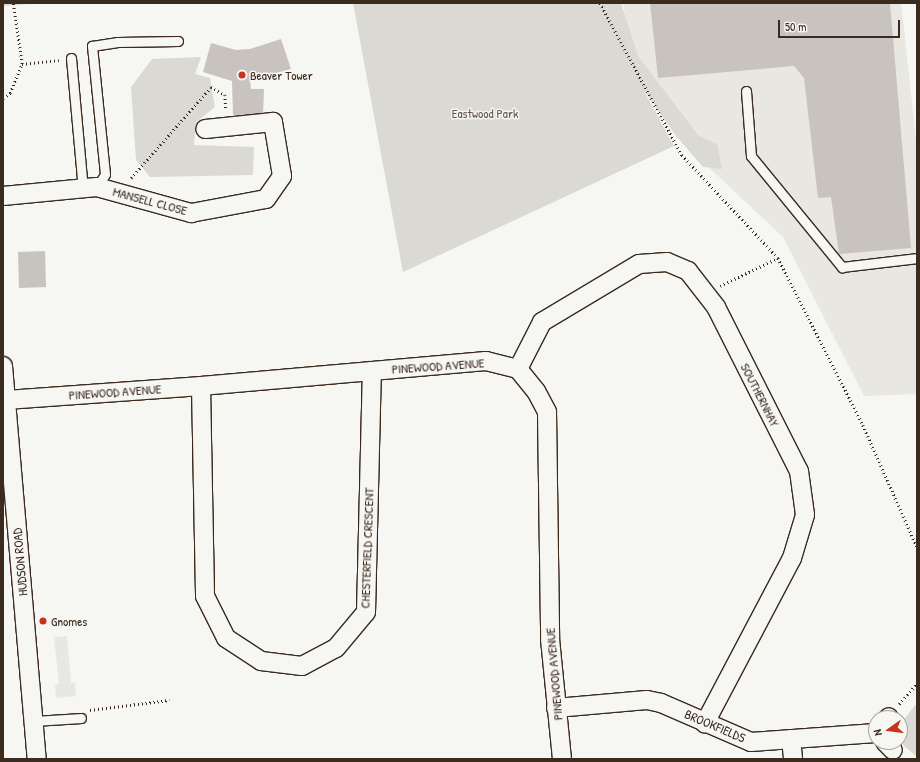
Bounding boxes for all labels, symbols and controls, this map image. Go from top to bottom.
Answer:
scale bar [780,12,902,38]
text: 50 m [785,18,806,35]
place label: Beaver Tower [250,67,313,83]
marker: Beaver Tower [237,70,247,80]
park label: Eastwood Park [452,105,518,121]
street label: MANSELL CLOSE [111,184,189,218]
street label: PINEWOOD AVENUE [391,355,485,377]
street label: SOUTHERNHAY [737,361,783,429]
street label: PINEWOOD AVENUE [68,381,162,403]
street label: CHESTERFIELD CRESCENT [357,487,377,609]
street label: HUDSON ROAD [9,527,31,597]
place label: Gnomes [51,613,87,629]
marker: Gnomes [38,616,48,626]
street label: PINEWOOD AVENUE [542,627,566,721]
street label: BROOKFIELDS [682,706,748,746]
north arrow [868,710,908,750]
text: N [870,728,885,737]

